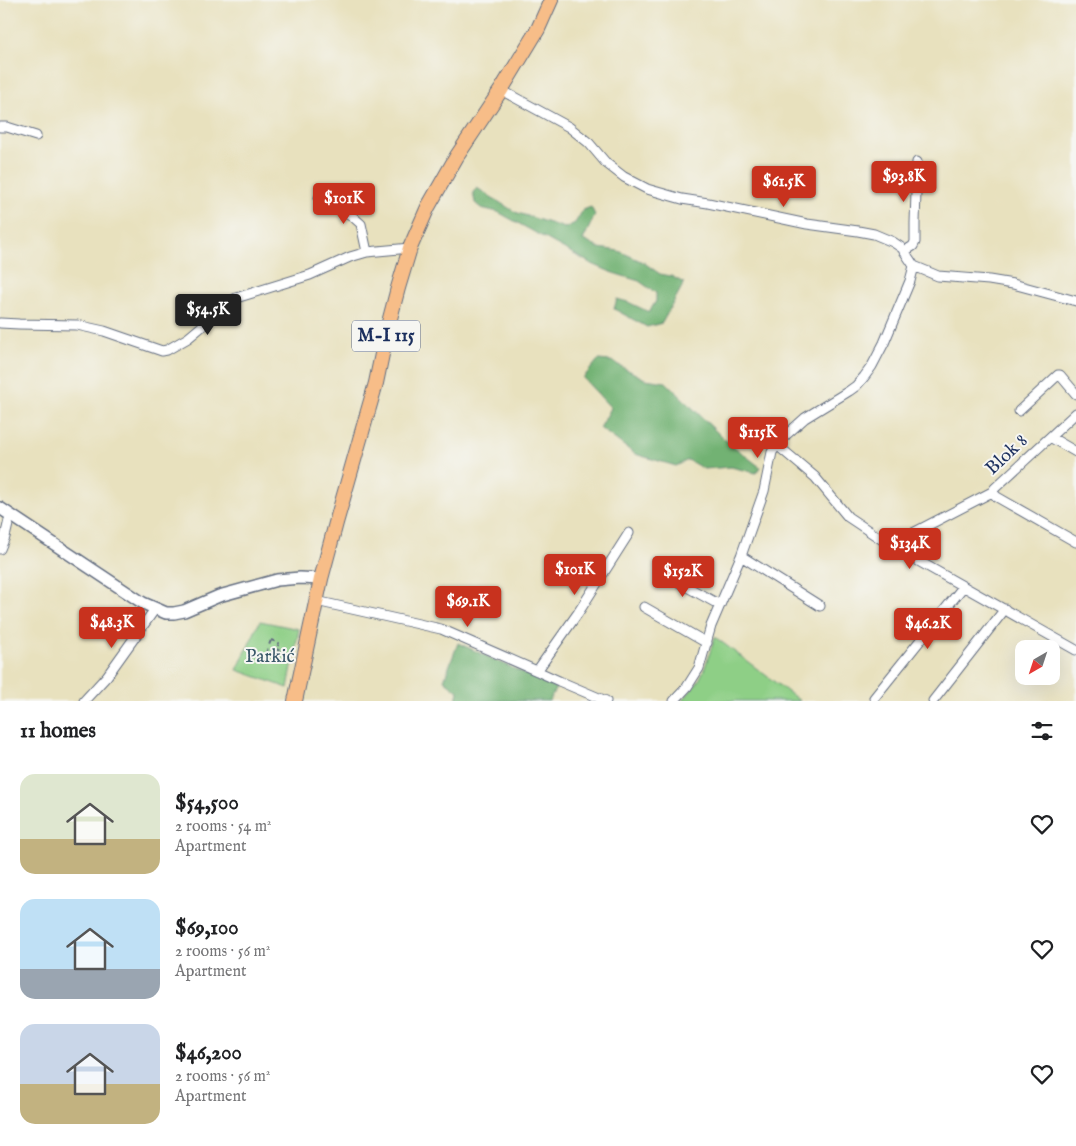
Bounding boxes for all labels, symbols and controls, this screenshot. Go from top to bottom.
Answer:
pin: $93.8K [863,160,945,203]
pin: $61.5K [743,166,825,208]
text: $93.8K [882,167,926,187]
text: $61.5K [763,172,805,192]
pin: $101K [309,182,379,225]
text: $101K [324,189,364,209]
pin: $54.5K [167,294,249,336]
text: $54.5K [186,300,230,320]
road number: M-I 115 [352,321,420,352]
pin: $115K [723,416,793,459]
text: $115K [739,423,777,443]
street label: Blok 8 [981,429,1033,481]
pin: $134K [875,528,945,570]
text: $134K [890,534,930,554]
pin: $101K [540,554,610,596]
pin: $152K [648,556,718,598]
text: $101K [555,560,595,580]
text: $152K [663,562,703,582]
pin: $69.1K [427,586,509,628]
text: $69.1K [446,592,490,612]
pin: $48.3K [71,606,153,649]
pin: $46.2K [887,608,969,650]
text: $48.3K [90,613,134,633]
text: $46.2K [905,614,951,634]
north arrow [1015,640,1060,685]
map controls [1015,640,1060,685]
park label: Parkić [245,645,295,669]
icon: filters [1028,717,1056,745]
text: 11 homes [20,718,96,745]
text: $54,500 [175,790,239,817]
icon: home [60,794,120,854]
icon: heart [1028,810,1056,838]
text: 2 rooms · 54 m² [175,817,272,837]
text: Apartment [175,837,246,857]
text: $69,100 [175,915,239,942]
icon: home [60,919,120,979]
icon: heart [1028,935,1056,963]
text: 2 rooms · 56 m² [175,942,270,962]
text: Apartment [175,962,246,982]
text: $46,200 [175,1040,242,1067]
icon: home [60,1044,120,1104]
icon: heart [1028,1060,1056,1088]
text: 2 rooms · 56 m² [175,1067,270,1087]
text: Apartment [175,1087,246,1107]

